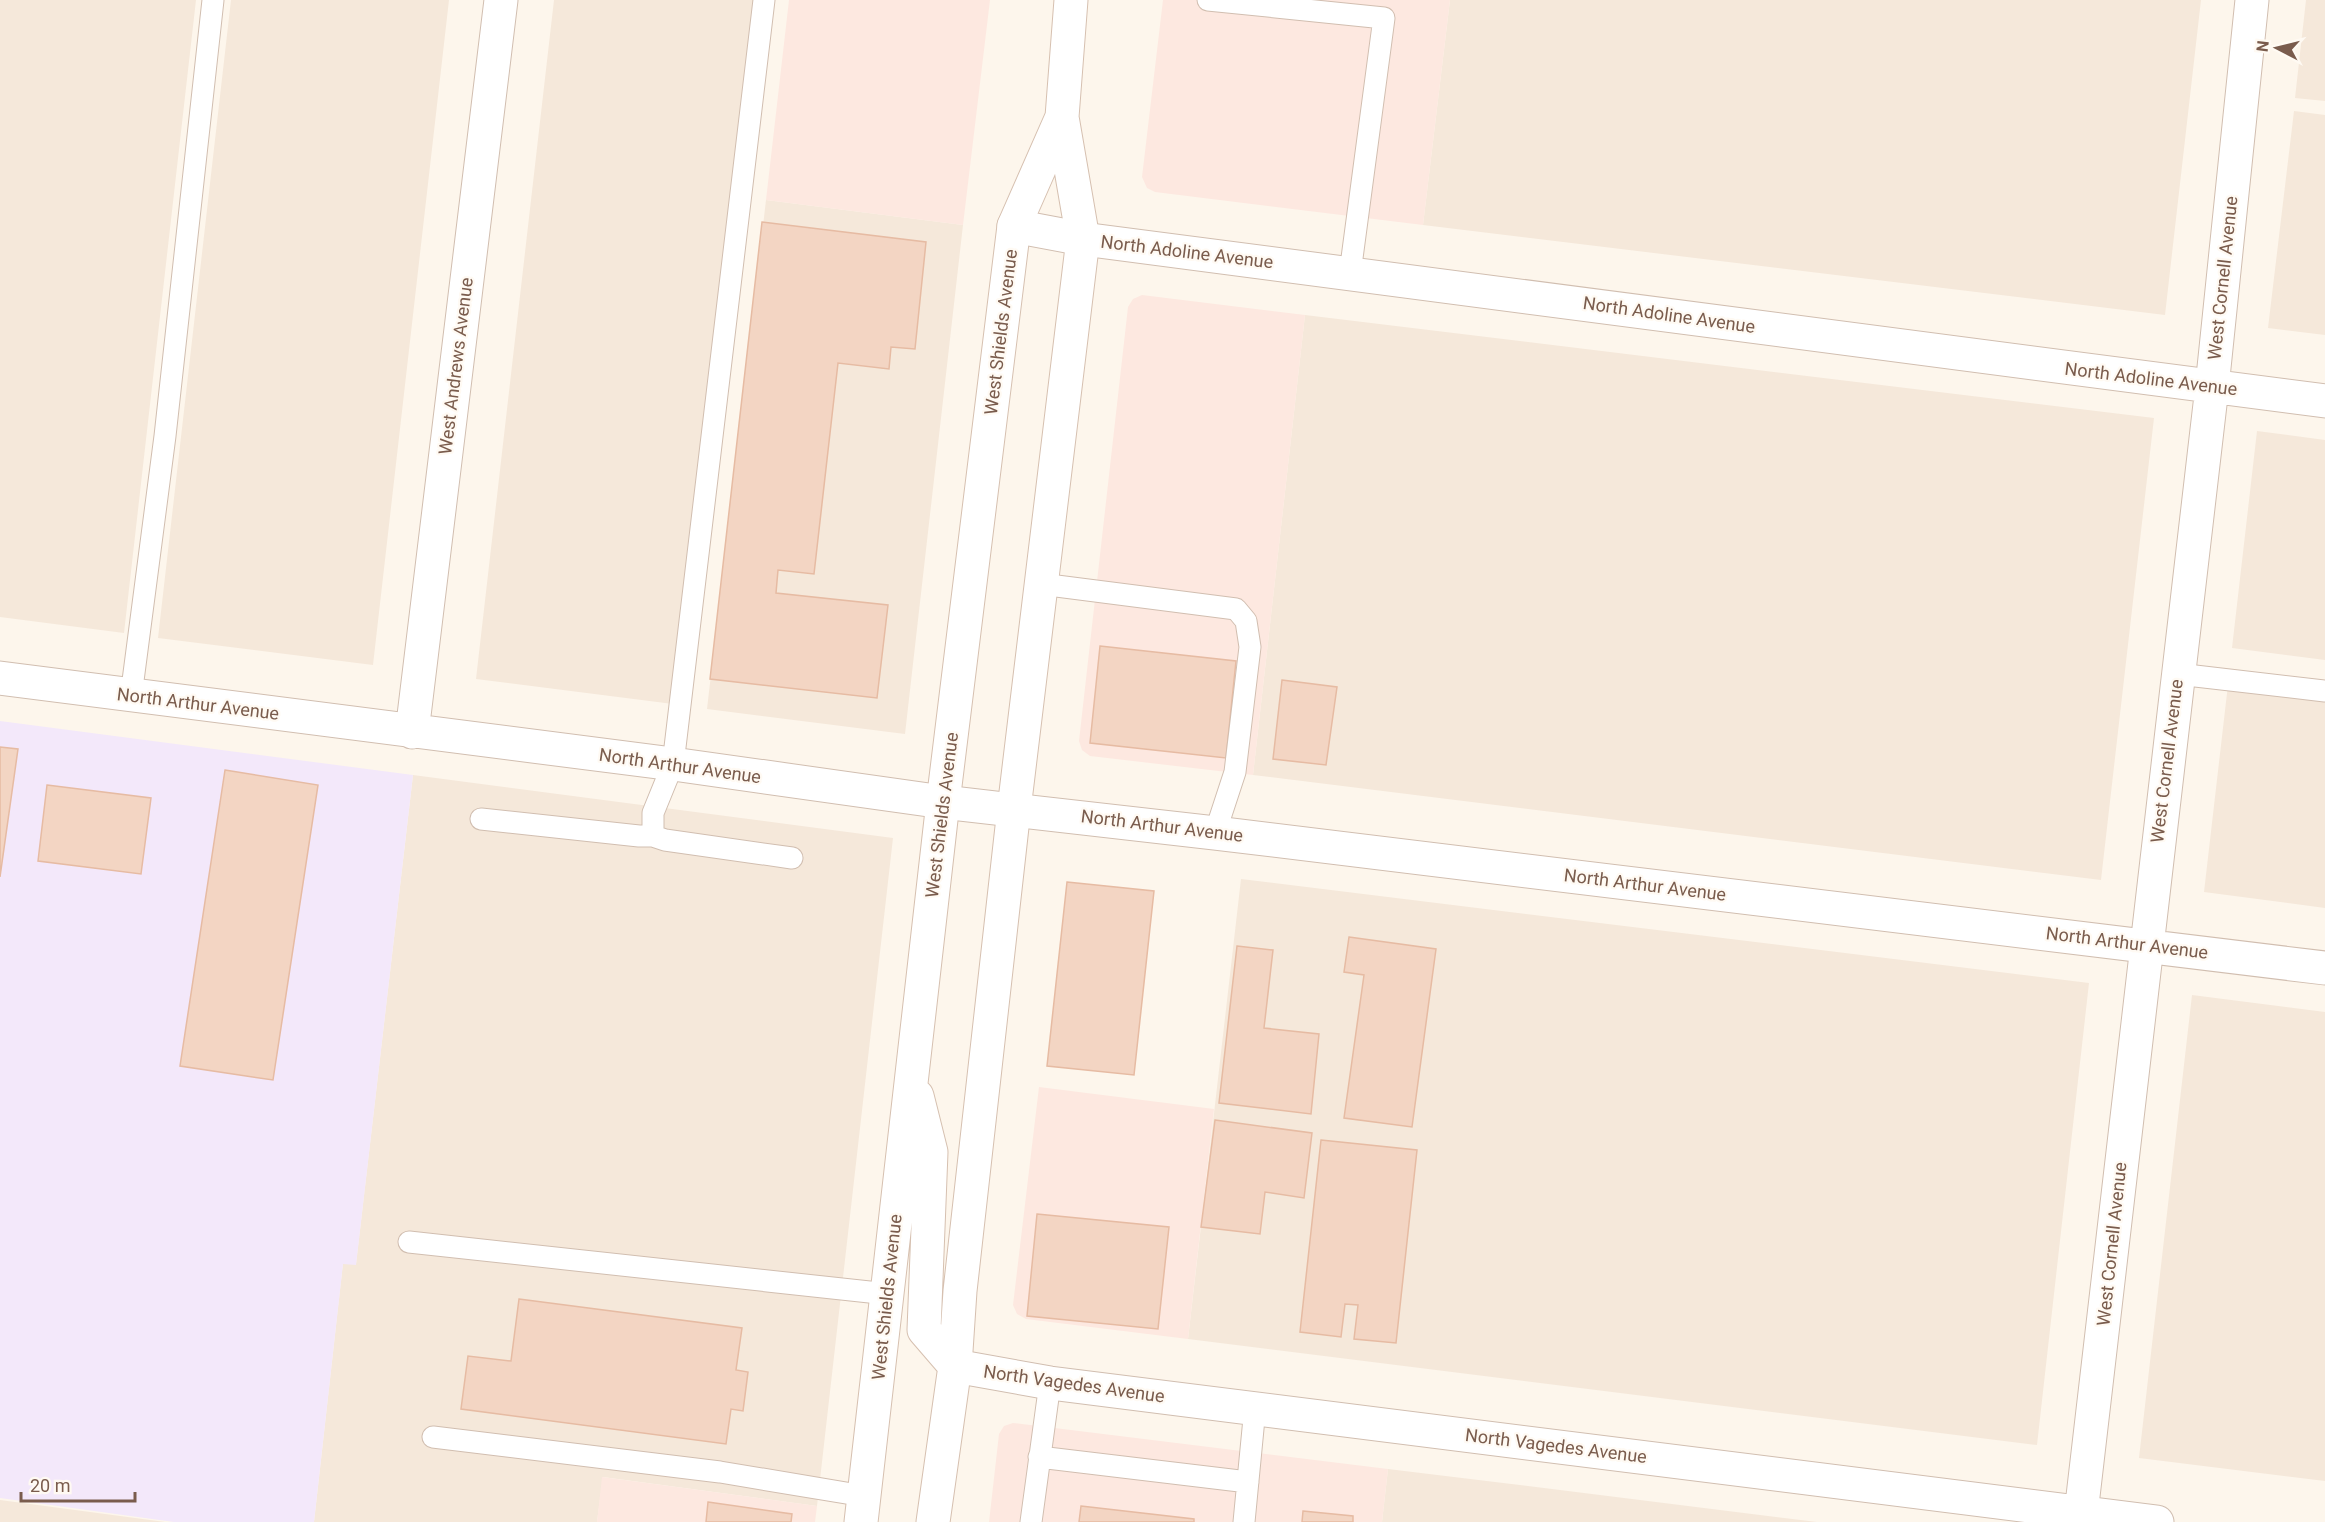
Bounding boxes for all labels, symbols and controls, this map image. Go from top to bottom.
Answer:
north arrow [2247,18,2307,78]
text: N [2252,39,2273,53]
street label: West Cornell Avenue [2203,195,2242,361]
street label: North Adoline Avenue [1100,231,1275,273]
street label: West Shields Avenue [980,248,1021,416]
street label: West Andrews Avenue [434,276,477,456]
street label: North Adoline Avenue [1582,292,1757,337]
street label: North Adoline Avenue [2064,358,2239,400]
street label: West Cornell Avenue [2146,678,2187,844]
street label: North Arthur Avenue [116,683,280,724]
street label: West Shields Avenue [921,731,962,899]
street label: North Arthur Avenue [598,744,762,787]
street label: North Arthur Avenue [1080,805,1244,846]
street label: North Arthur Avenue [1563,864,1727,905]
street label: North Arthur Avenue [2045,922,2209,963]
street label: West Cornell Avenue [2092,1161,2131,1327]
street label: West Shields Avenue [867,1213,906,1381]
street label: North Vagedes Avenue [982,1360,1166,1407]
street label: North Vagedes Avenue [1464,1424,1648,1467]
scale bar [21,1465,135,1503]
text: 20 m [30,1475,70,1496]

